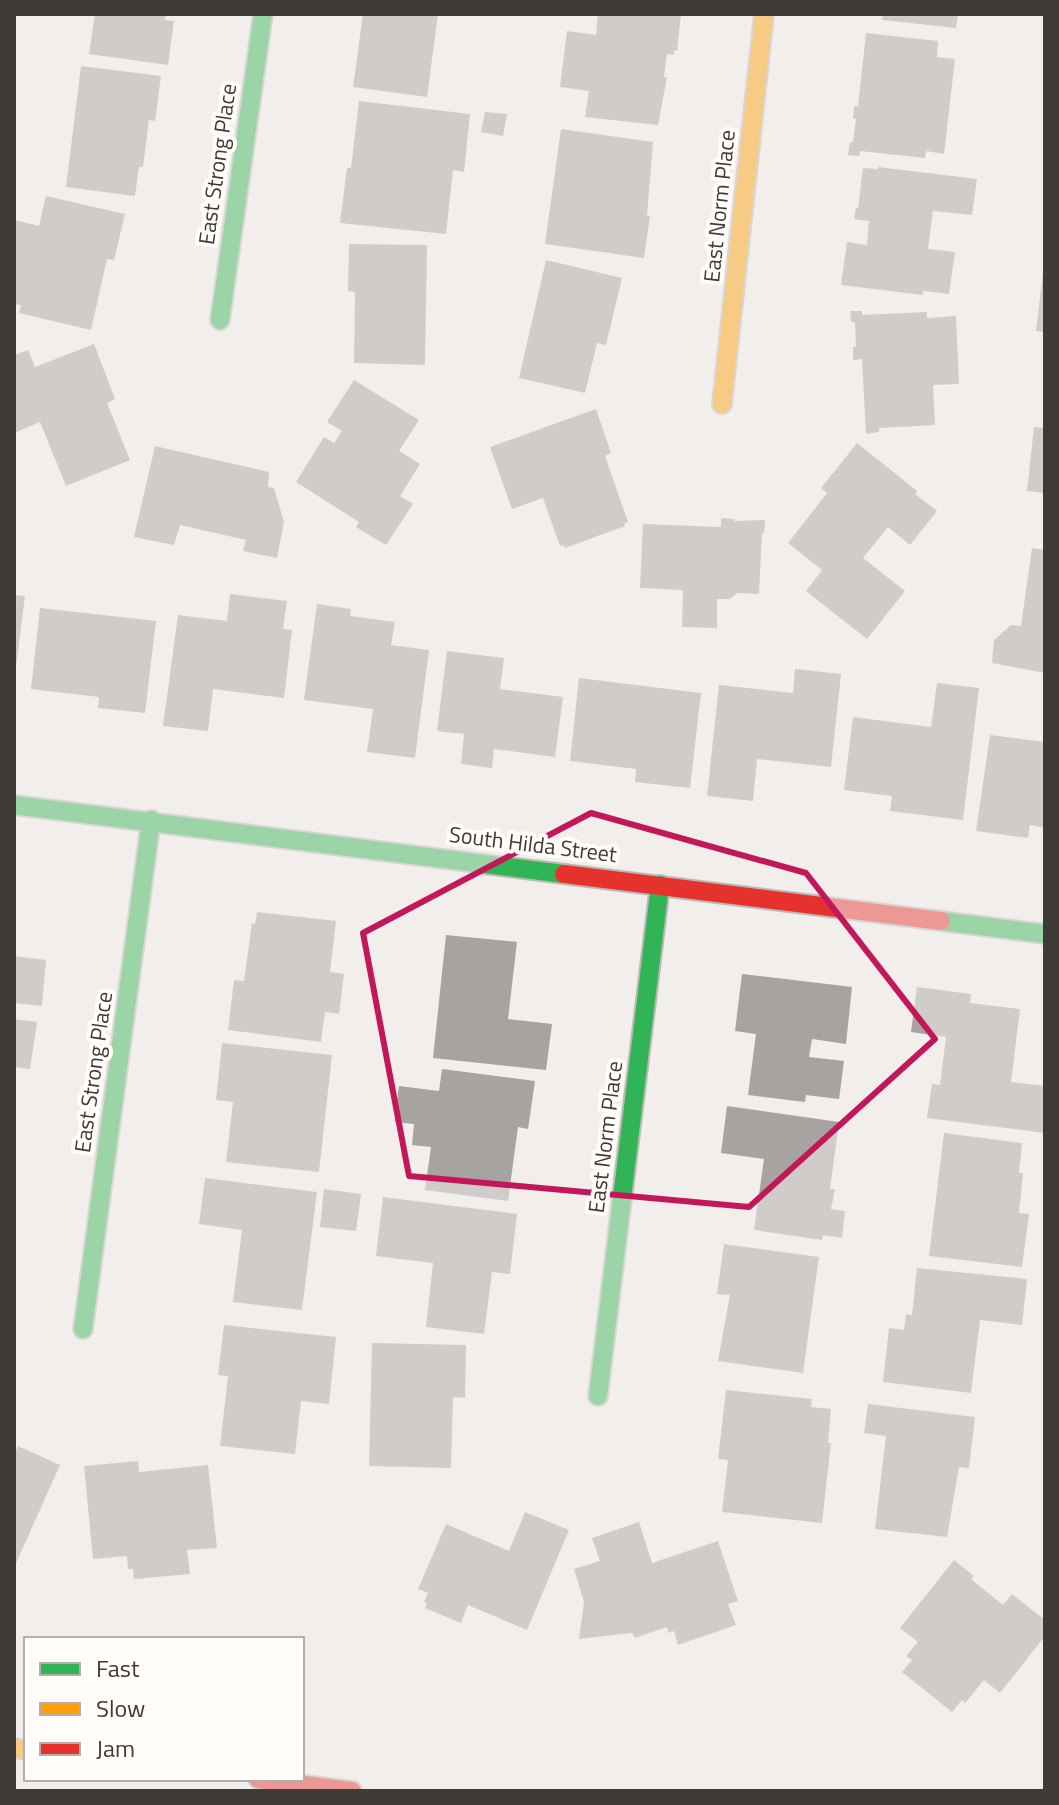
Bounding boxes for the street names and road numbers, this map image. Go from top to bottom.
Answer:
street label: East Strong Place [189,81,245,247]
street label: East Norm Place [694,128,744,284]
street label: South Hilda Street [447,817,619,871]
street label: East Strong Place [65,989,121,1155]
street label: East Norm Place [579,1059,631,1215]

